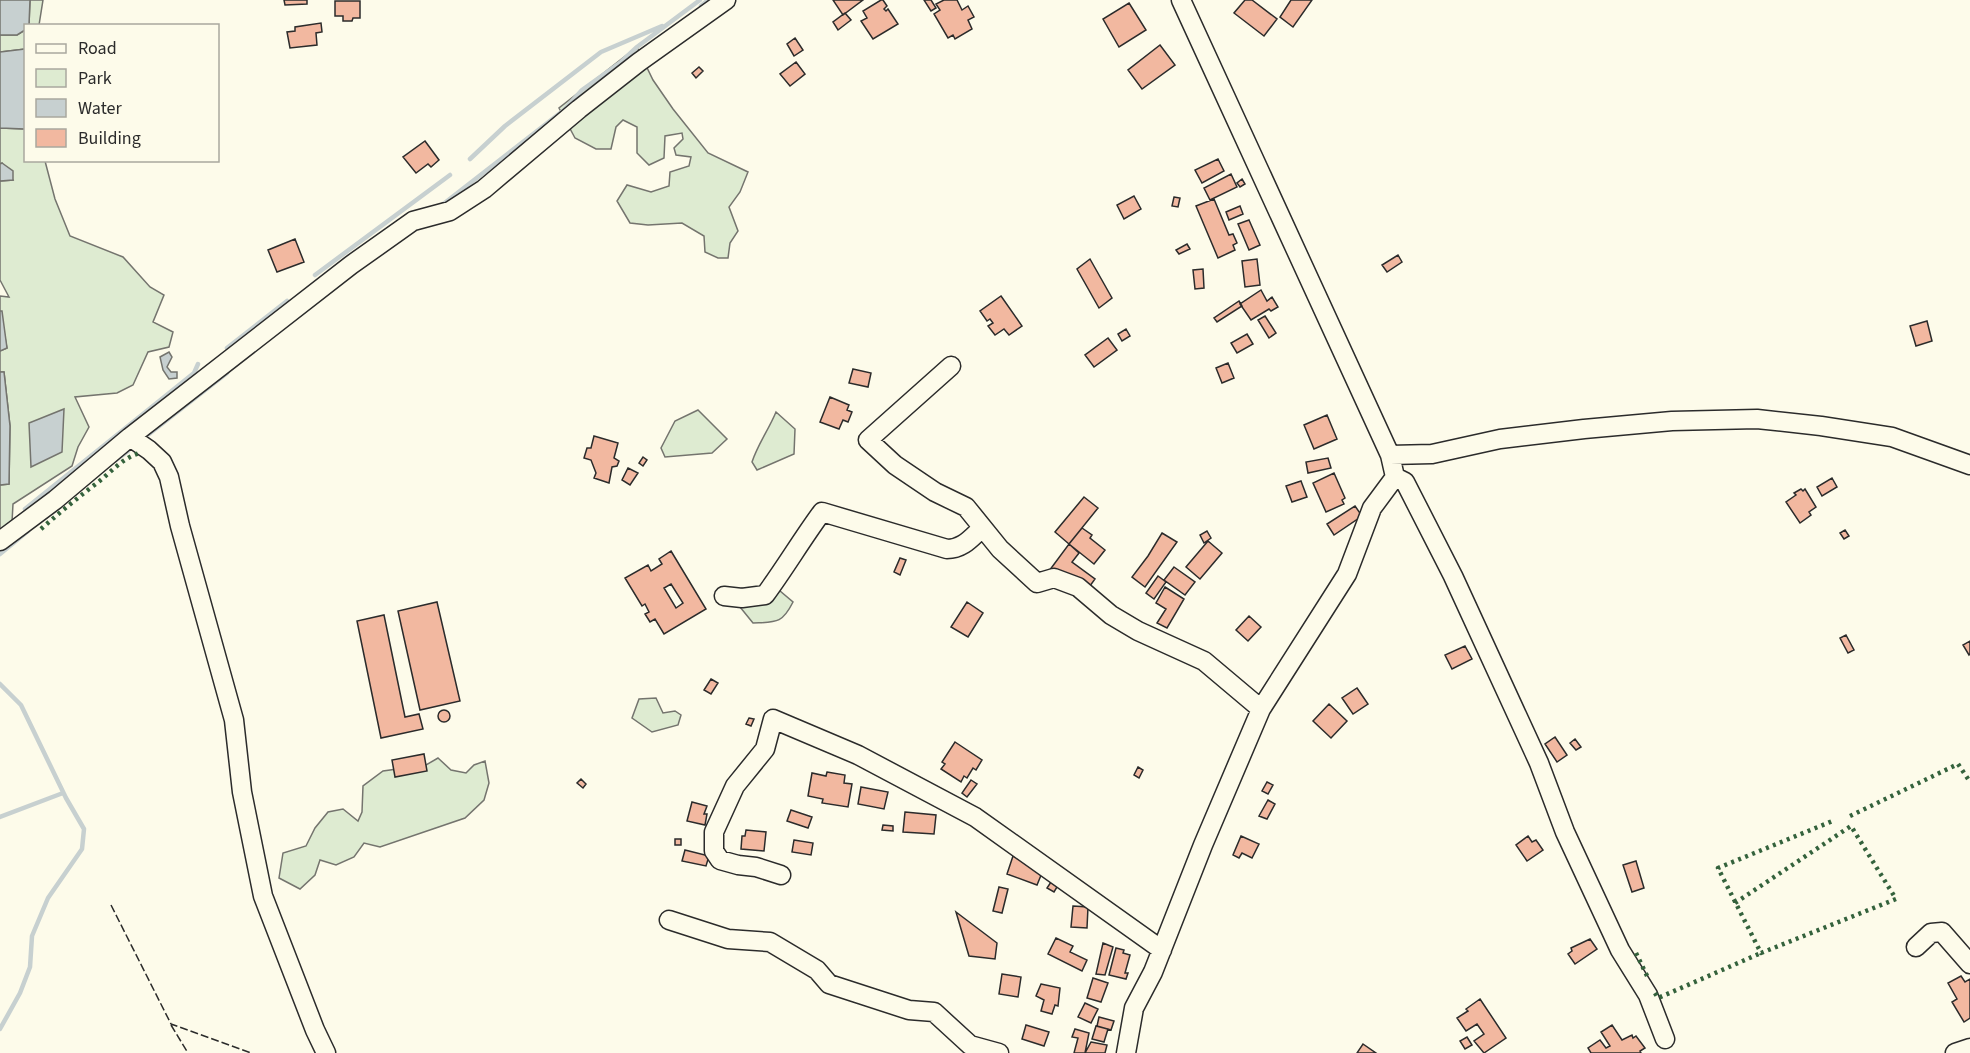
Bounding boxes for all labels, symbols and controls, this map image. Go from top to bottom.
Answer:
legend [24,24,219,162]
text: Road [78,36,117,61]
text: Park [78,66,112,91]
text: Water [78,96,122,121]
text: Building [78,126,141,151]

